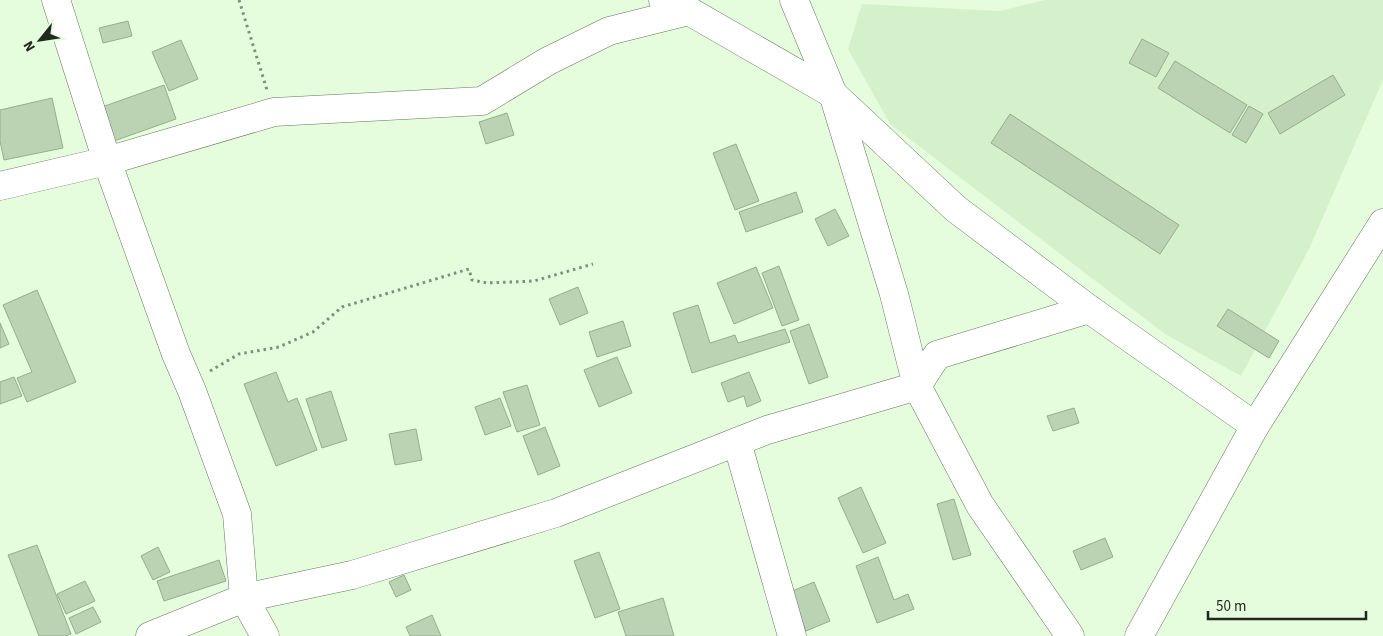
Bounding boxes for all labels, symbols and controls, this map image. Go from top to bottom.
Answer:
north arrow [15,15,65,65]
text: N [19,37,41,55]
scale bar [1208,588,1366,620]
text: 50 m [1216,596,1246,617]

